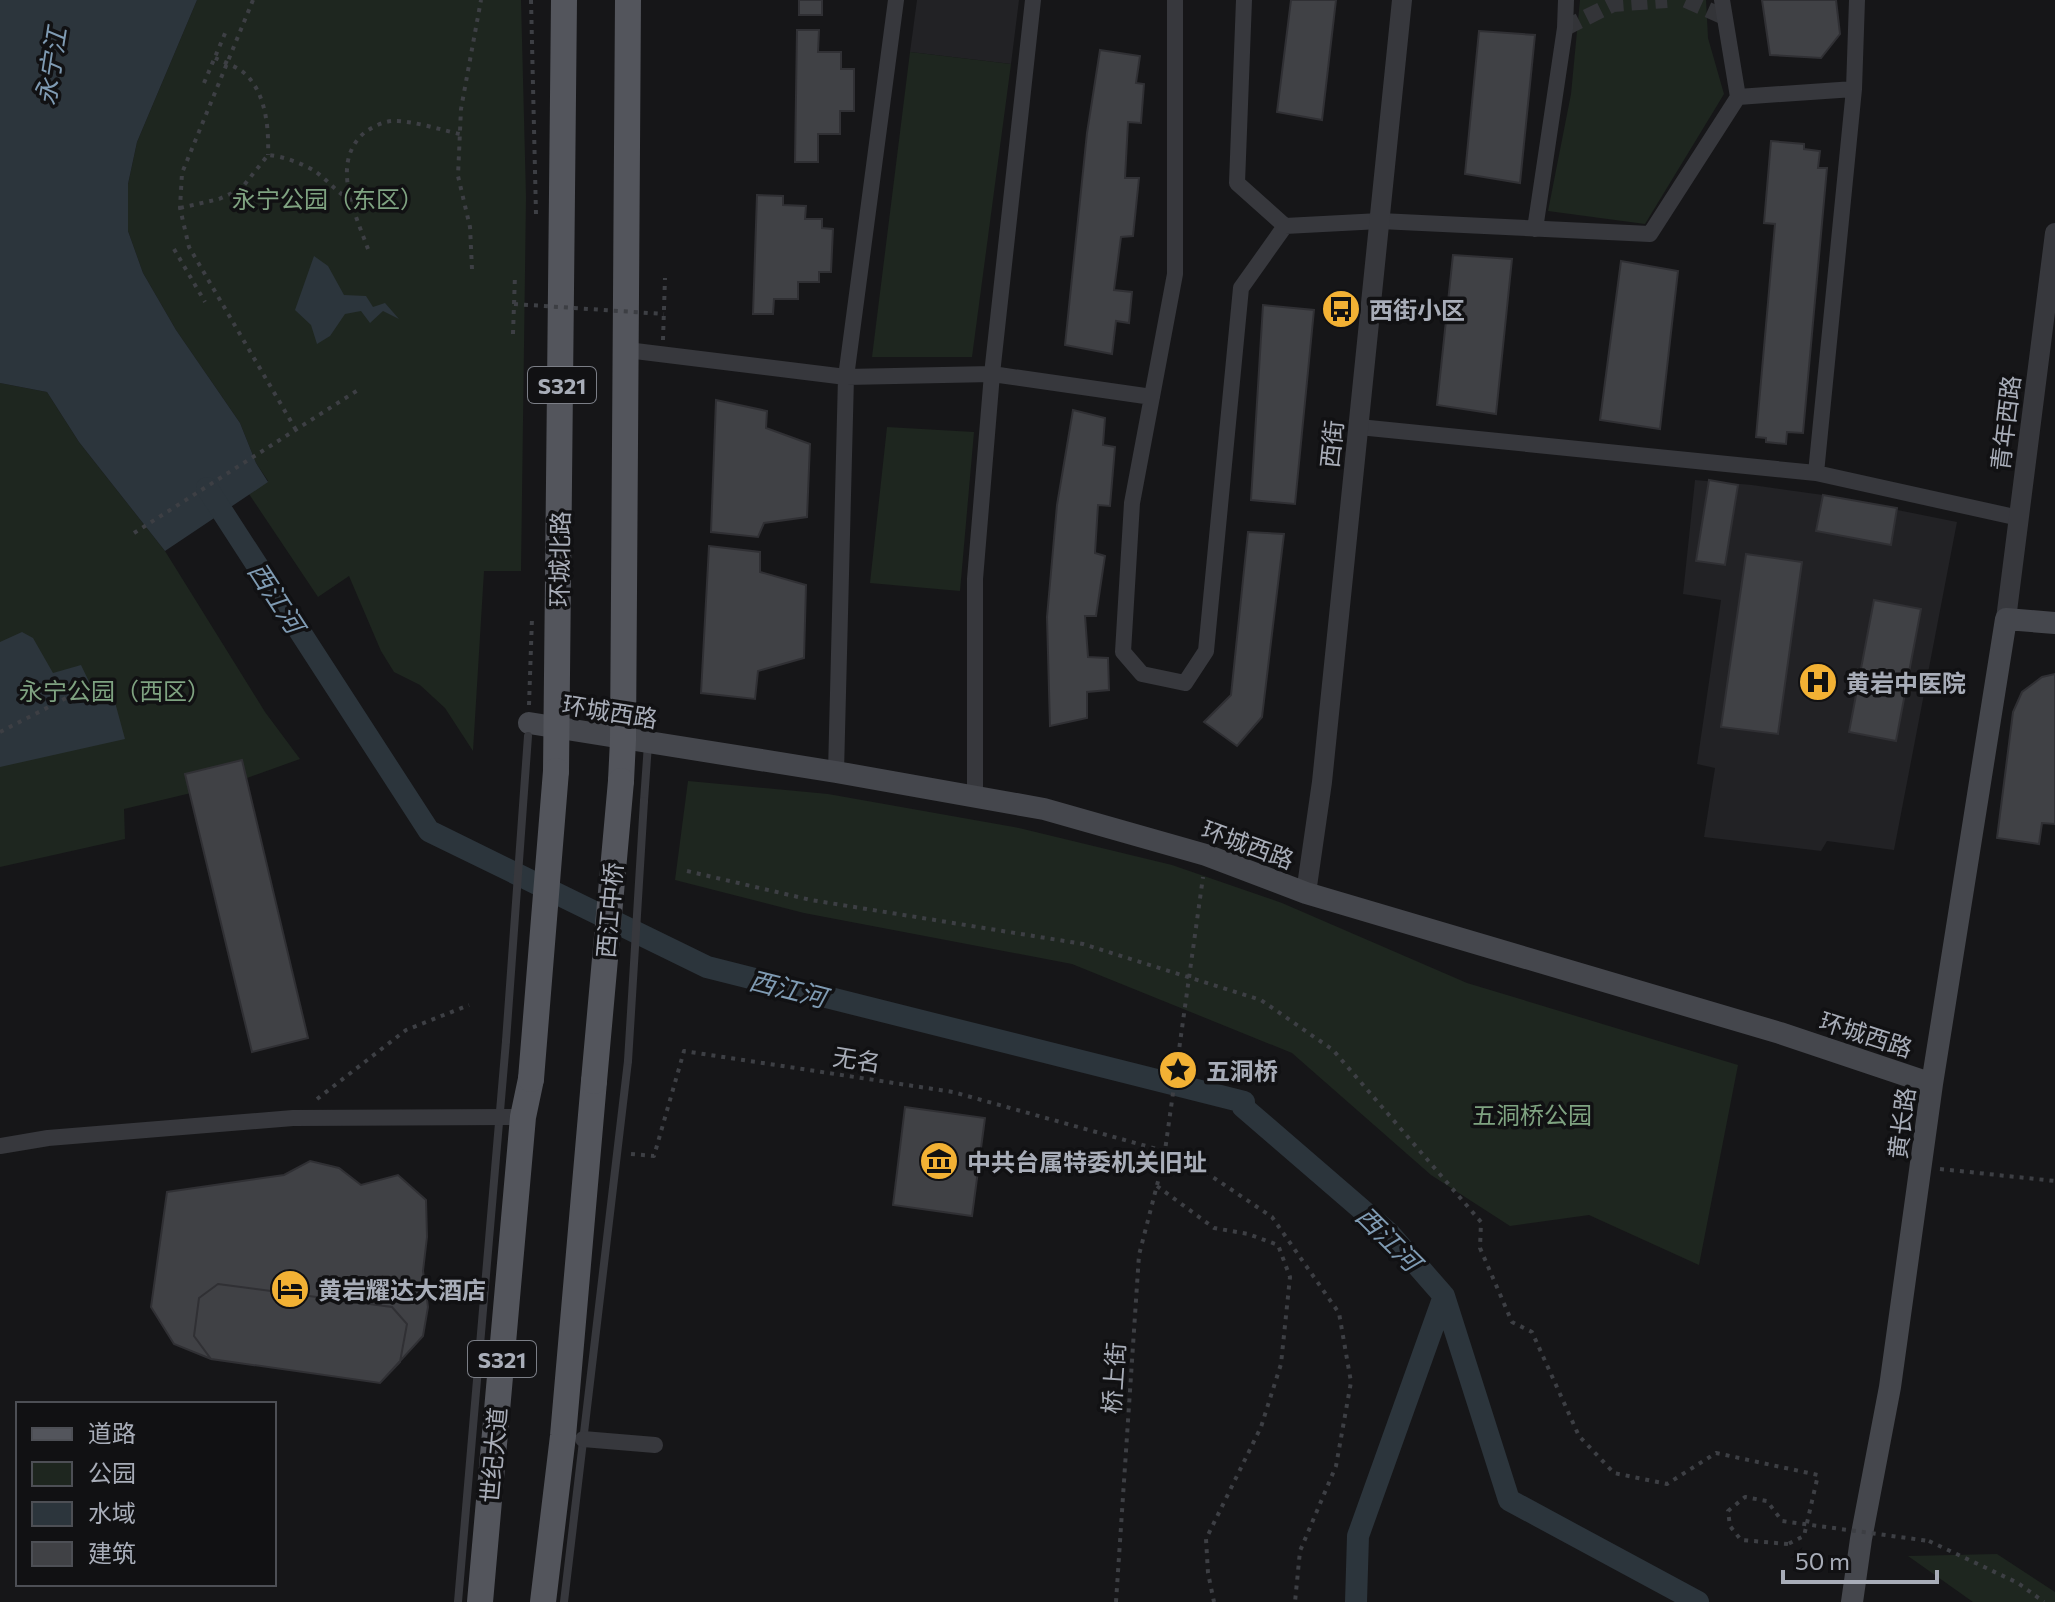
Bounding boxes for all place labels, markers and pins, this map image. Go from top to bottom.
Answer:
bus stop icon: 西街小区 [1320,288,1362,330]
place label: 西街小区 [1369,295,1465,324]
hospital icon: 黄岩中医院 [1797,661,1839,703]
place label: 黄岩中医院 [1846,668,1966,697]
place icon: 五洞桥 [1157,1049,1199,1091]
place label: 五洞桥 [1206,1056,1278,1085]
museum icon: 中共台属特委机关旧址 [918,1140,960,1182]
place label: 中共台属特委机关旧址 [967,1147,1207,1176]
hotel icon: 黄岩耀达大酒店 [269,1268,311,1310]
place label: 黄岩耀达大酒店 [318,1275,486,1304]

